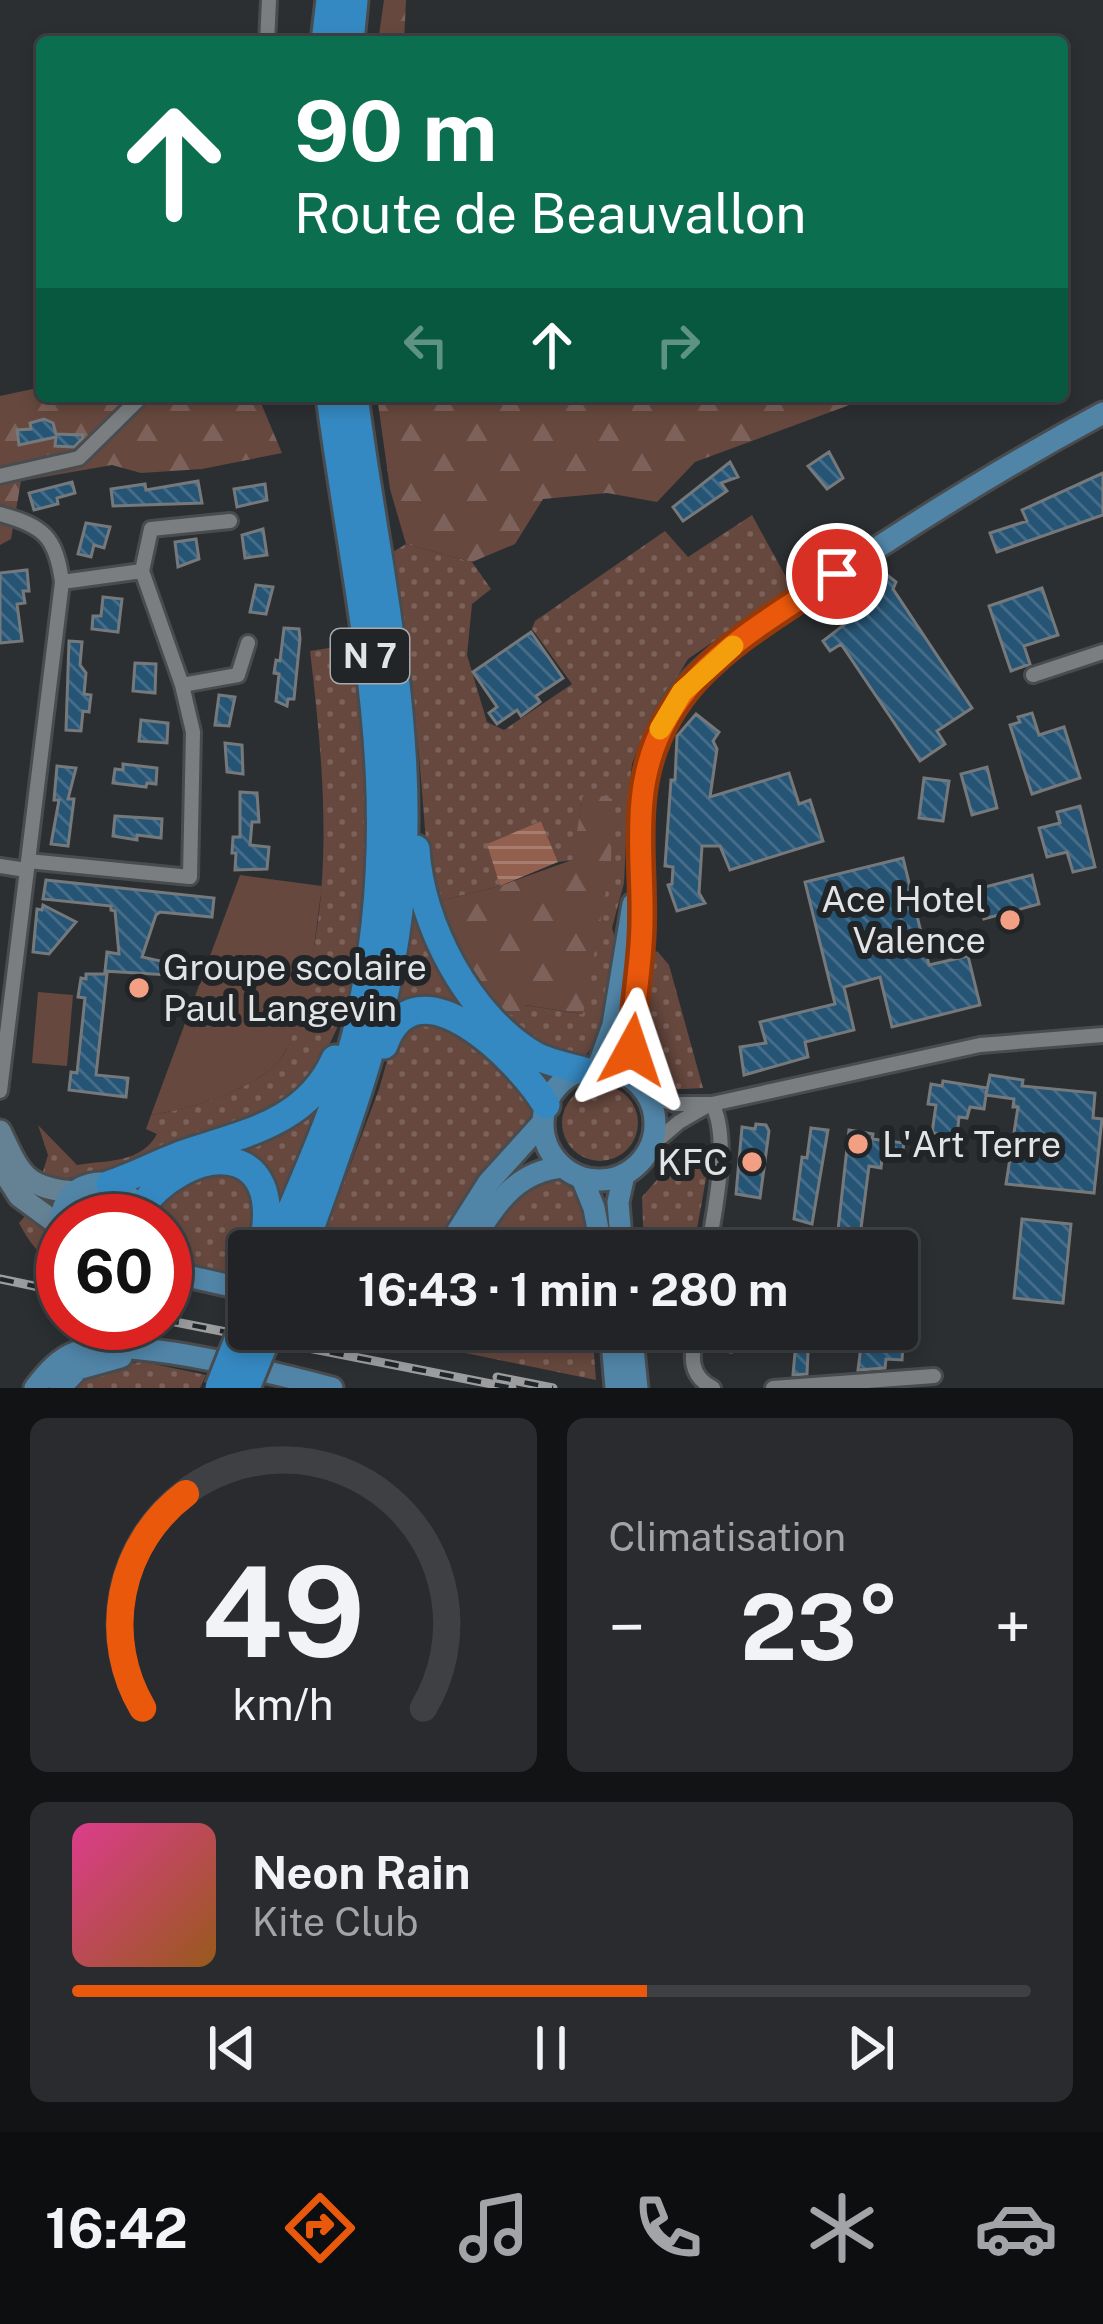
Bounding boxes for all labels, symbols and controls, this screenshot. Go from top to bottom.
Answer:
text: 90 m [294,81,497,180]
icon: ahead [96,84,252,240]
text: Route de Beauvallon [294,182,806,245]
icon: left [393,312,459,378]
icon: ahead [519,312,585,378]
icon: right [645,312,711,378]
pin [786,523,888,625]
icon: arrive [804,541,870,607]
road number: N 7 [331,629,409,683]
place label: Ace Hotel Valence [821,878,986,961]
marker: Ace Hotel Valence [997,907,1023,933]
place label: Groupe scolaire Paul Langevin [163,946,427,1029]
marker: Groupe scolaire Paul Langevin [126,975,152,1001]
position arrow [569,987,695,1113]
place label: L'Art Terre [882,1123,1061,1165]
marker: L'Art Terre [845,1131,871,1157]
place label: KFC [657,1141,728,1183]
marker: KFC [739,1149,765,1175]
speed limit sign: 60 [36,1194,192,1350]
text: 16:43 · 1 min · 280 m [358,1263,788,1316]
text: Climatisation [609,1514,846,1560]
text: 49 [201,1538,365,1685]
text: 23° [740,1574,900,1680]
text: − [609,1588,645,1666]
text: + [994,1588,1031,1666]
text: km/h [233,1679,334,1730]
text: Neon Rain [252,1846,470,1899]
text: Kite Club [252,1899,418,1945]
icon: previous [199,2015,265,2081]
icon: pause [518,2015,584,2081]
icon: next [838,2015,904,2081]
icon: directions [278,2186,362,2270]
icon: music [452,2186,536,2270]
icon: phone [626,2186,710,2270]
icon: climate [800,2186,884,2270]
icon: car [974,2186,1058,2270]
text: 16:42 [45,2197,188,2260]

